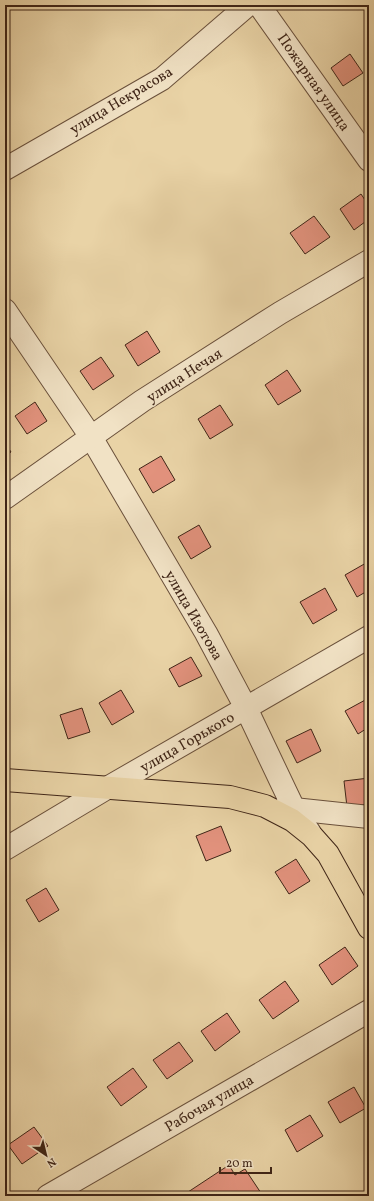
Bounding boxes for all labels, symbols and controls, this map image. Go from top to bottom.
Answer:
street label: Пожарная улица [271,30,354,136]
street label: улица Некрасова [66,62,177,140]
street label: улица Нечая [143,344,227,409]
street label: улица Изотова [158,567,227,665]
street label: улица Горького [137,708,239,779]
street label: Рабочая улица [161,1070,258,1138]
north arrow [26,1135,66,1175]
scale bar [220,1149,271,1175]
text: N [43,1154,58,1170]
text: 20 m [226,1156,253,1172]

